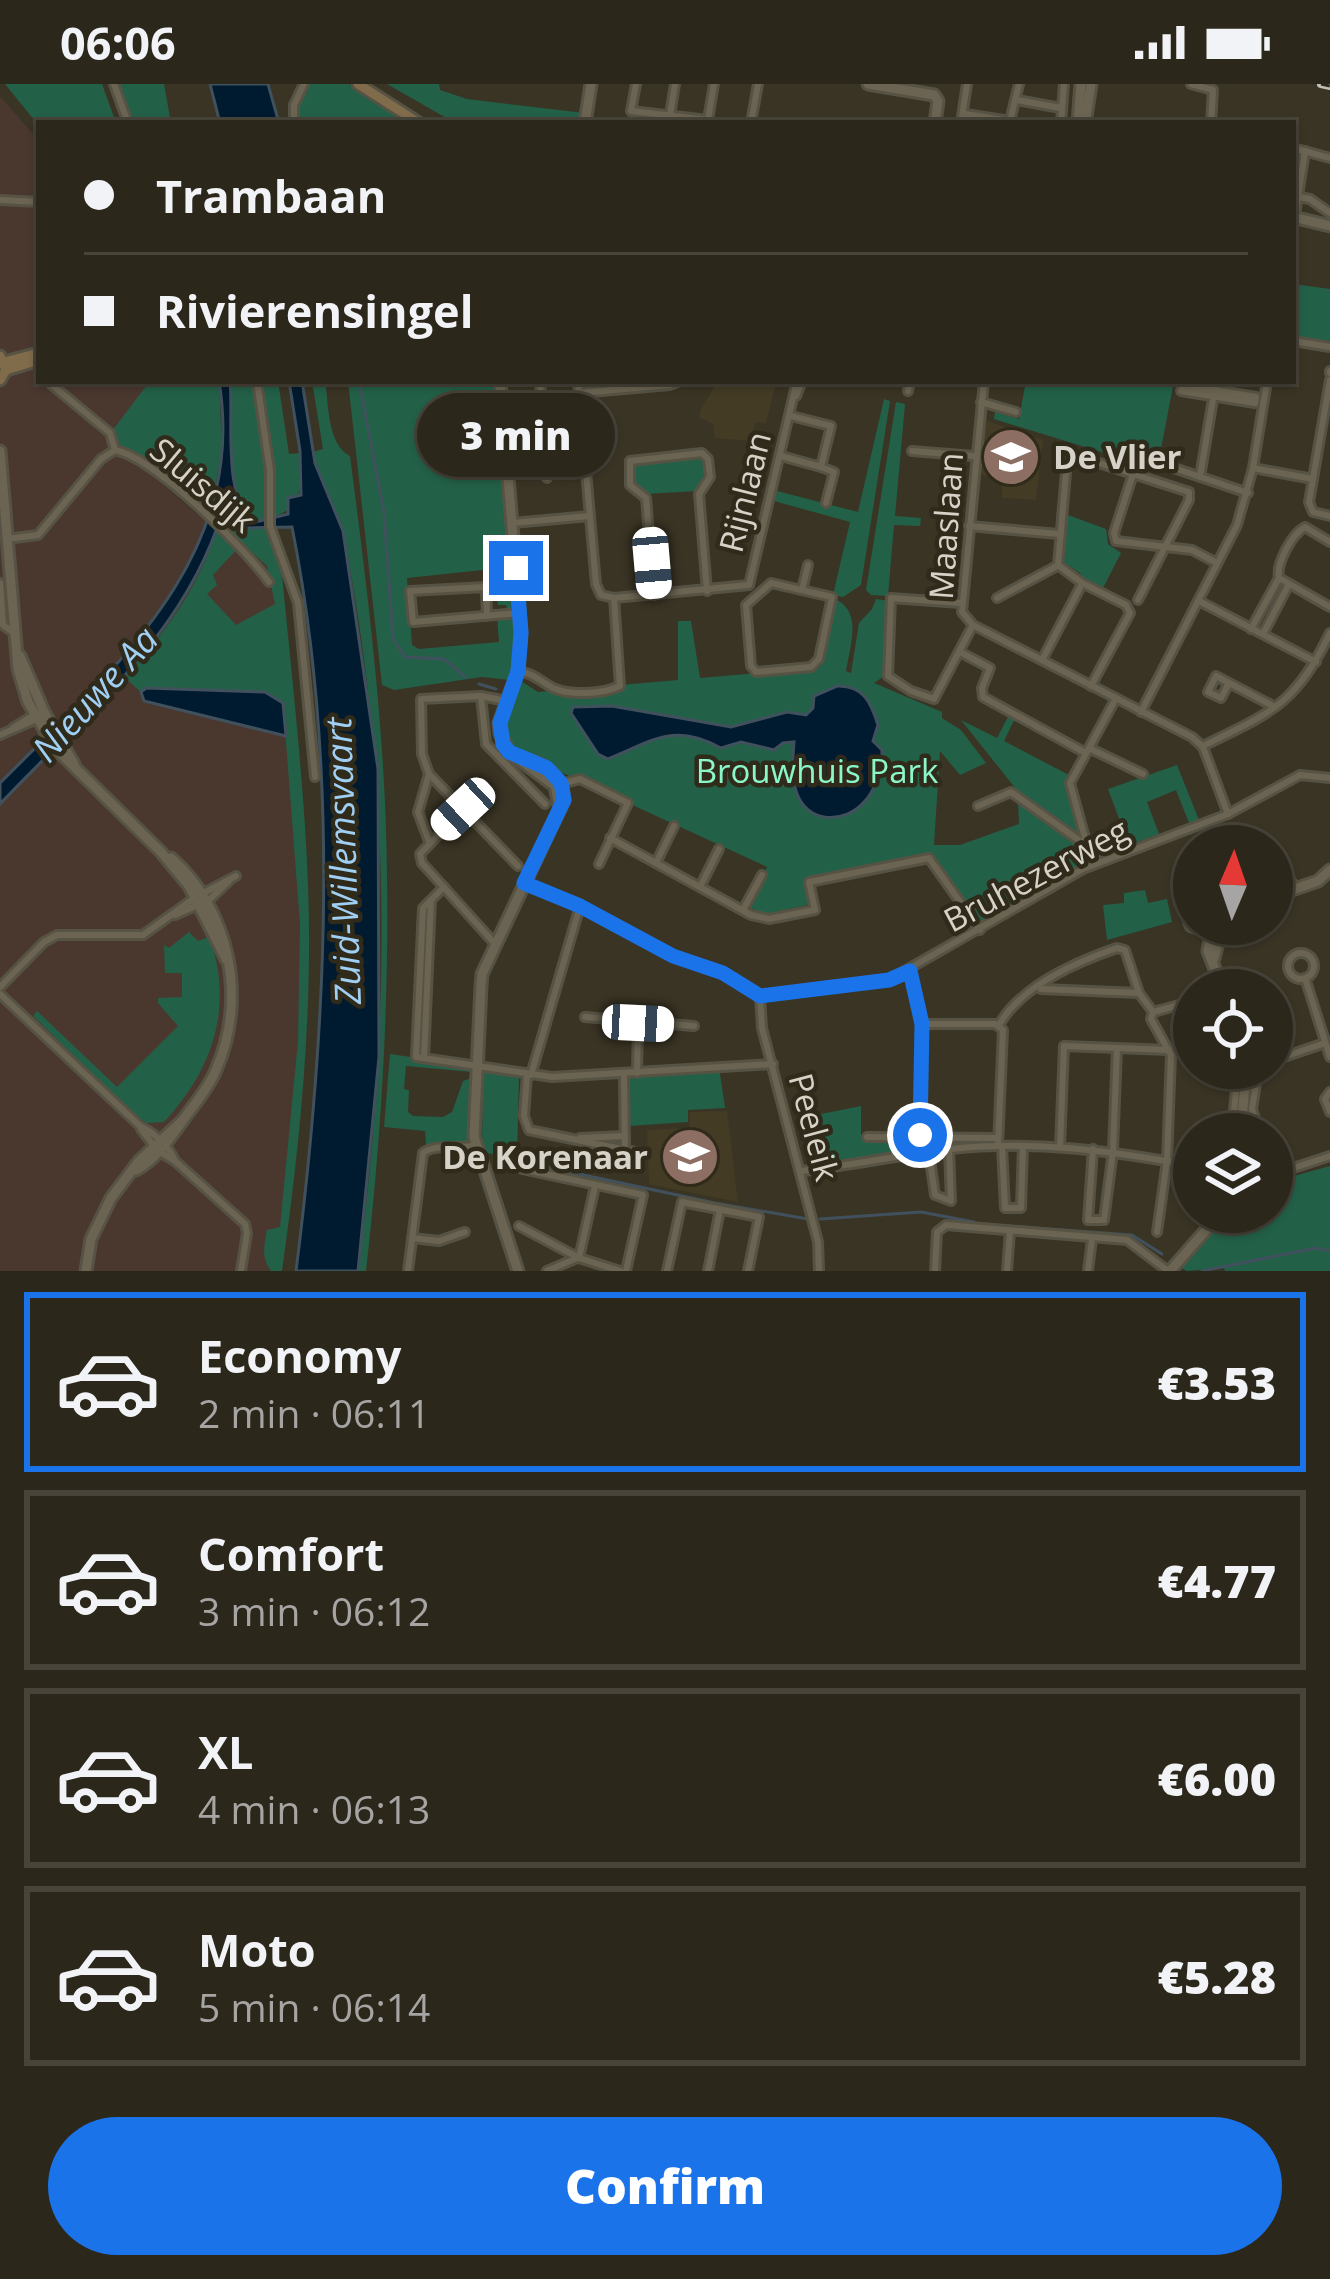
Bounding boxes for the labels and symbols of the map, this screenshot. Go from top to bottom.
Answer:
callout: 3 min [417,394,615,478]
school or university icon: De Vlier [980,426,1042,488]
street label: Sluisdijk [141,427,266,542]
street label: Rijnlaan [708,427,781,557]
place label: De Vlier [1053,434,1182,479]
street label: Maaslaan [918,451,973,601]
car [631,526,673,600]
route end [489,541,543,595]
water label: Nieuwe Aa [21,615,169,772]
water label: Zuid-Willemsvaart [313,716,372,1006]
park label: Brouwhuis Park [696,748,939,793]
car [424,771,502,847]
street label: Bruhezerweg [935,807,1136,942]
north arrow [1173,825,1293,945]
car [601,1003,675,1043]
street label: Peeleik [779,1068,851,1186]
route start [893,1108,947,1162]
school or university icon: De Korenaar [659,1126,721,1188]
place label: De Korenaar [442,1134,648,1179]

